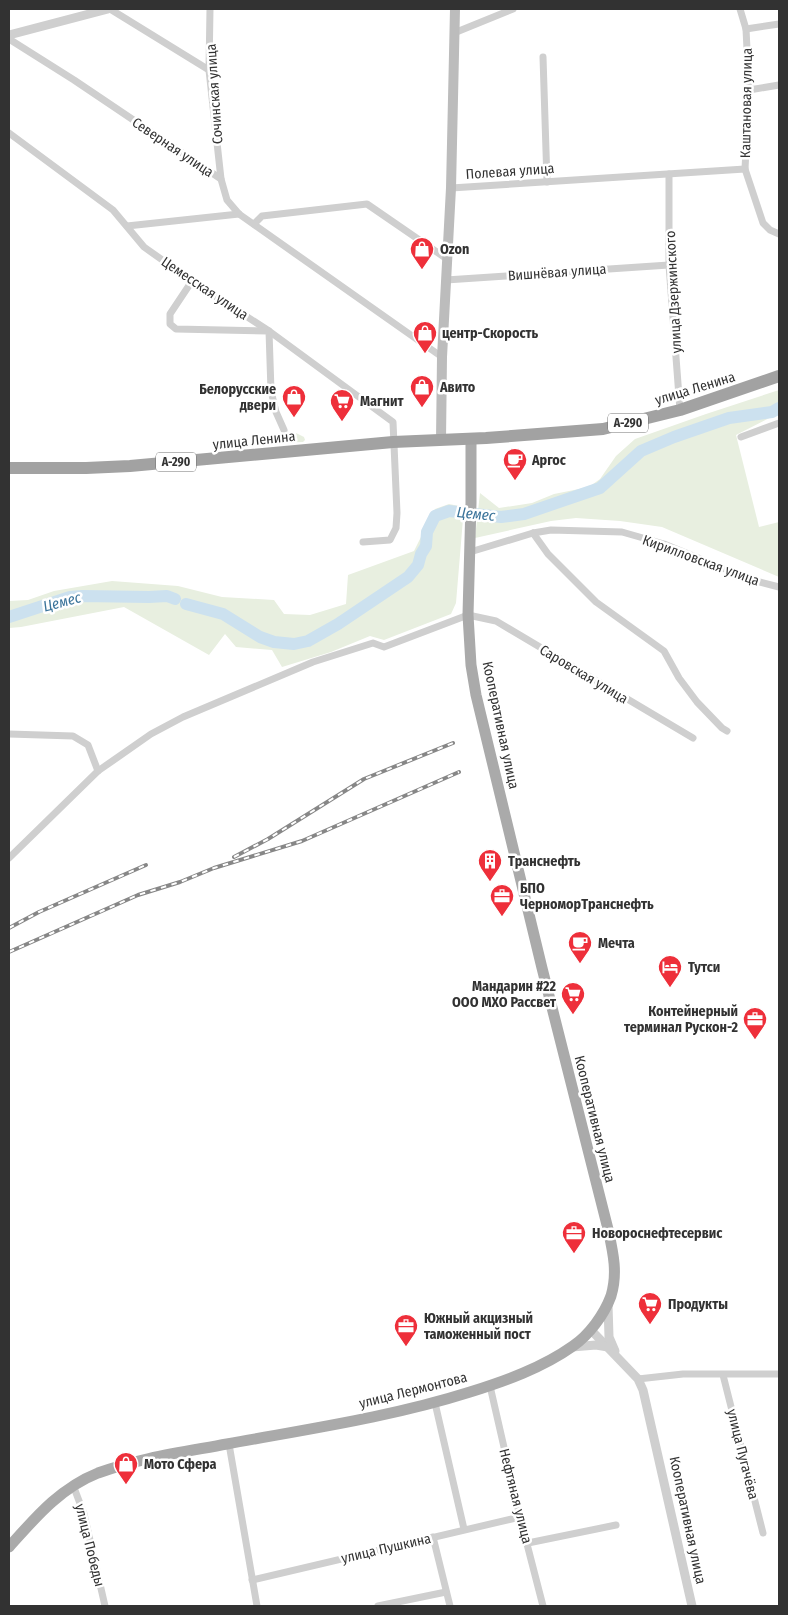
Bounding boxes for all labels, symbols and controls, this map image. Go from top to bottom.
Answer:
street label: Сочинская улица [203,43,226,145]
street label: Каштановая улица [737,48,756,158]
street label: Северная улица [129,114,217,181]
street label: Полевая улица [465,160,555,183]
street label: улица Дзержинского [662,230,685,354]
shop icon: Ozon [409,236,435,270]
place label: Ozon [440,241,469,258]
street label: Цемесская улица [158,253,251,324]
street label: Вишнёвая улица [507,261,607,284]
shop icon: центр-Скорость [412,320,438,354]
place label: центр-Скорость [442,325,539,342]
street label: улица Ленина [653,368,737,409]
shop icon: Авито [409,374,435,408]
place label: Авито [439,379,476,396]
place label: Белорусские двери [199,381,276,414]
shop icon: Белорусские двери [281,384,307,418]
supermarket icon: Магнит [329,388,355,422]
place label: Магнит [360,393,404,410]
road number: А-290 [608,413,648,432]
street label: улица Ленина [212,428,296,453]
cafe icon: Аргос [502,447,528,481]
road number: А-290 [156,452,196,472]
place label: Аргос [531,452,567,469]
water label: Цемес [456,503,497,525]
street label: Кирилловская улица [640,531,762,590]
water label: Цемес [41,588,84,616]
street label: Саровская улица [536,641,631,708]
street label: Кооперативная улица [479,660,522,791]
building icon: Транснефть [477,848,503,882]
place label: Транснефть [508,853,581,870]
place label: БПО ЧерноморТранснефть [520,880,654,913]
office icon: БПО ЧерноморТранснефть [489,883,515,917]
cafe icon: Мечта [567,930,593,964]
place label: Мечта [598,935,635,952]
hotel icon: Тутси [657,954,683,988]
place label: Тутси [688,959,720,976]
place label: Мандарин #22 ООО МХО Рассвет [452,978,557,1011]
supermarket icon: Мандарин #22 ООО МХО Рассвет [560,981,586,1015]
place label: Контейнерный терминал Рускон-2 [624,1003,739,1036]
office icon: Контейнерный терминал Рускон-2 [742,1006,768,1040]
street label: Кооперативная улица [571,1054,619,1184]
office icon: Новороснефтесервис [561,1220,587,1254]
place label: Новороснефтесервис [592,1225,723,1242]
supermarket icon: Продукты [637,1291,663,1325]
place label: Продукты [668,1296,728,1313]
place label: Южный акцизный таможенный пост [424,1310,533,1343]
office icon: Южный акцизный таможенный пост [393,1313,419,1347]
street label: улица Лермонтова [357,1369,469,1412]
street label: улица Пугачёва [723,1407,762,1501]
street label: Нефтяная улица [495,1447,536,1546]
shop icon: Мото Сфера [113,1451,139,1485]
street label: Кооперативная улица [666,1455,709,1586]
place label: Мото Сфера [144,1456,217,1473]
street label: улица Победы [71,1502,108,1588]
street label: улица Пушкина [340,1530,433,1567]

